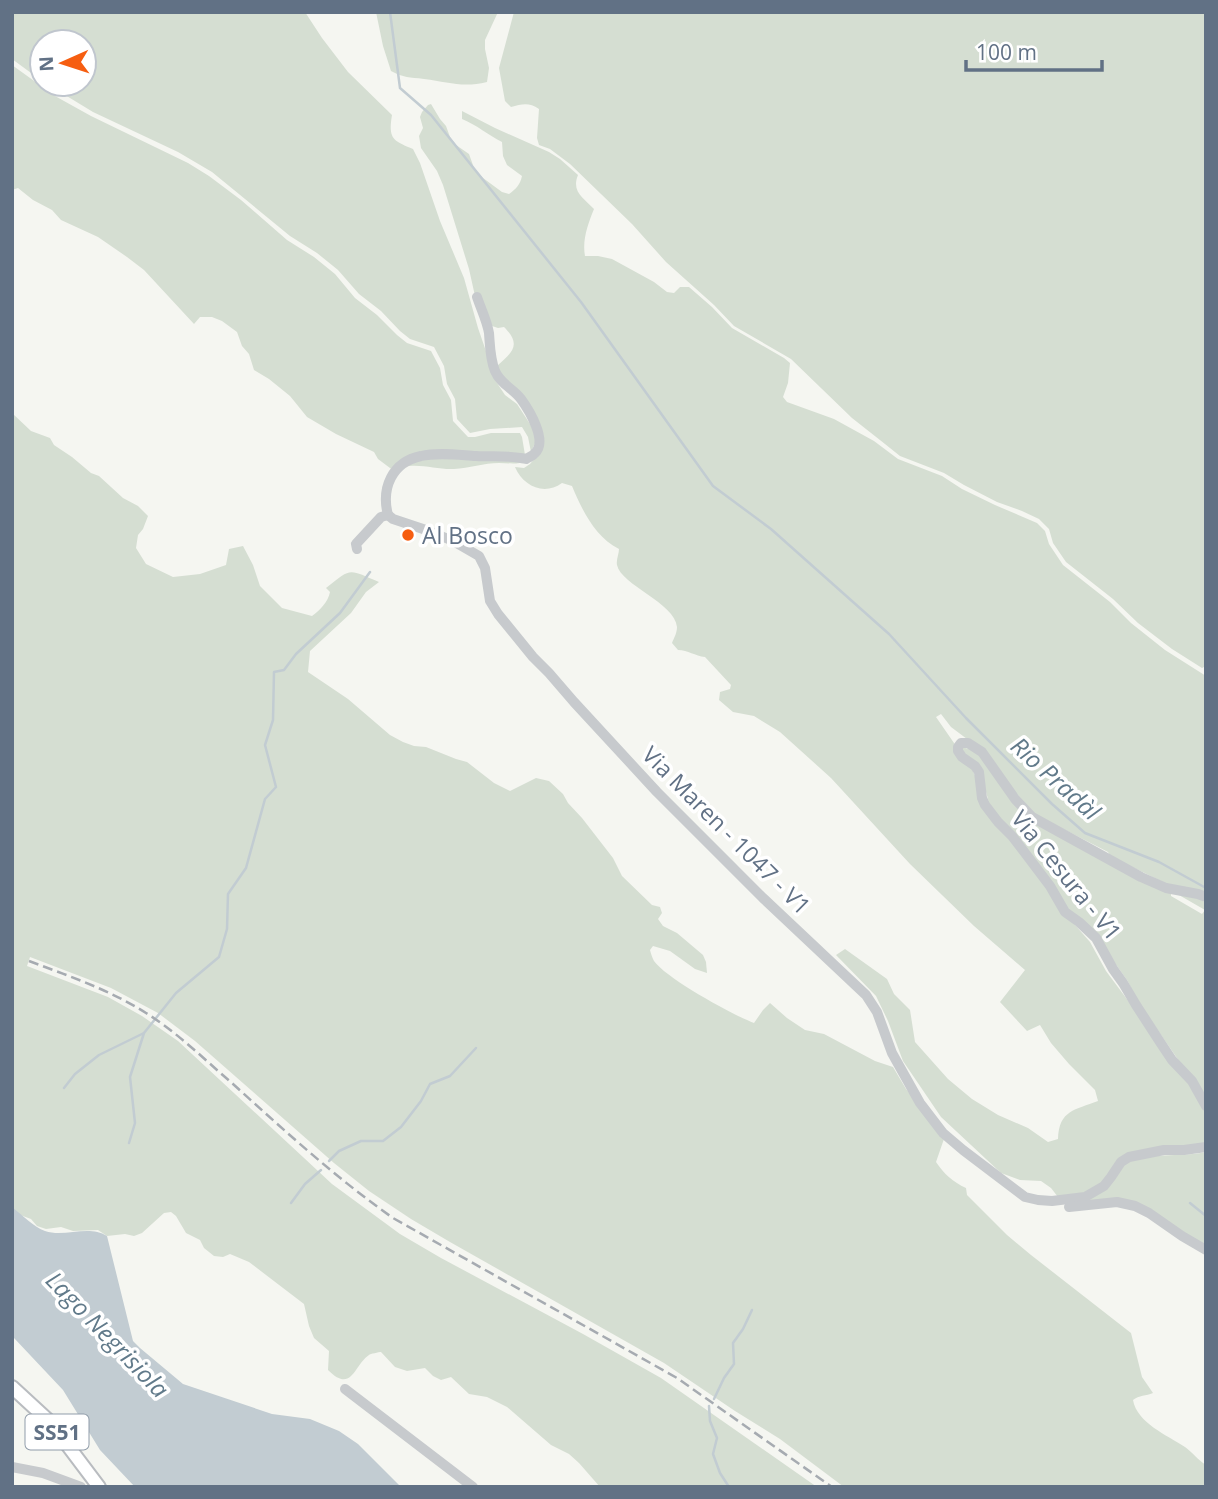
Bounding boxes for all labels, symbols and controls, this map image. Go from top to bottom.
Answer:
north arrow [28,28,98,98]
scale bar [966,28,1102,72]
text: 100 m [976,38,1037,66]
text: N [33,55,59,72]
place label: Al Bosco [422,519,513,551]
marker: Al Bosco [400,527,416,543]
water label: Rio Pradàl [1004,729,1108,828]
street label: Via Maren - 1047 - V1 [636,739,818,921]
street label: Via Cesura - V1 [1004,803,1130,947]
water label: Lago Negrisiola [39,1264,177,1405]
road number: SS51 [25,1414,88,1450]

